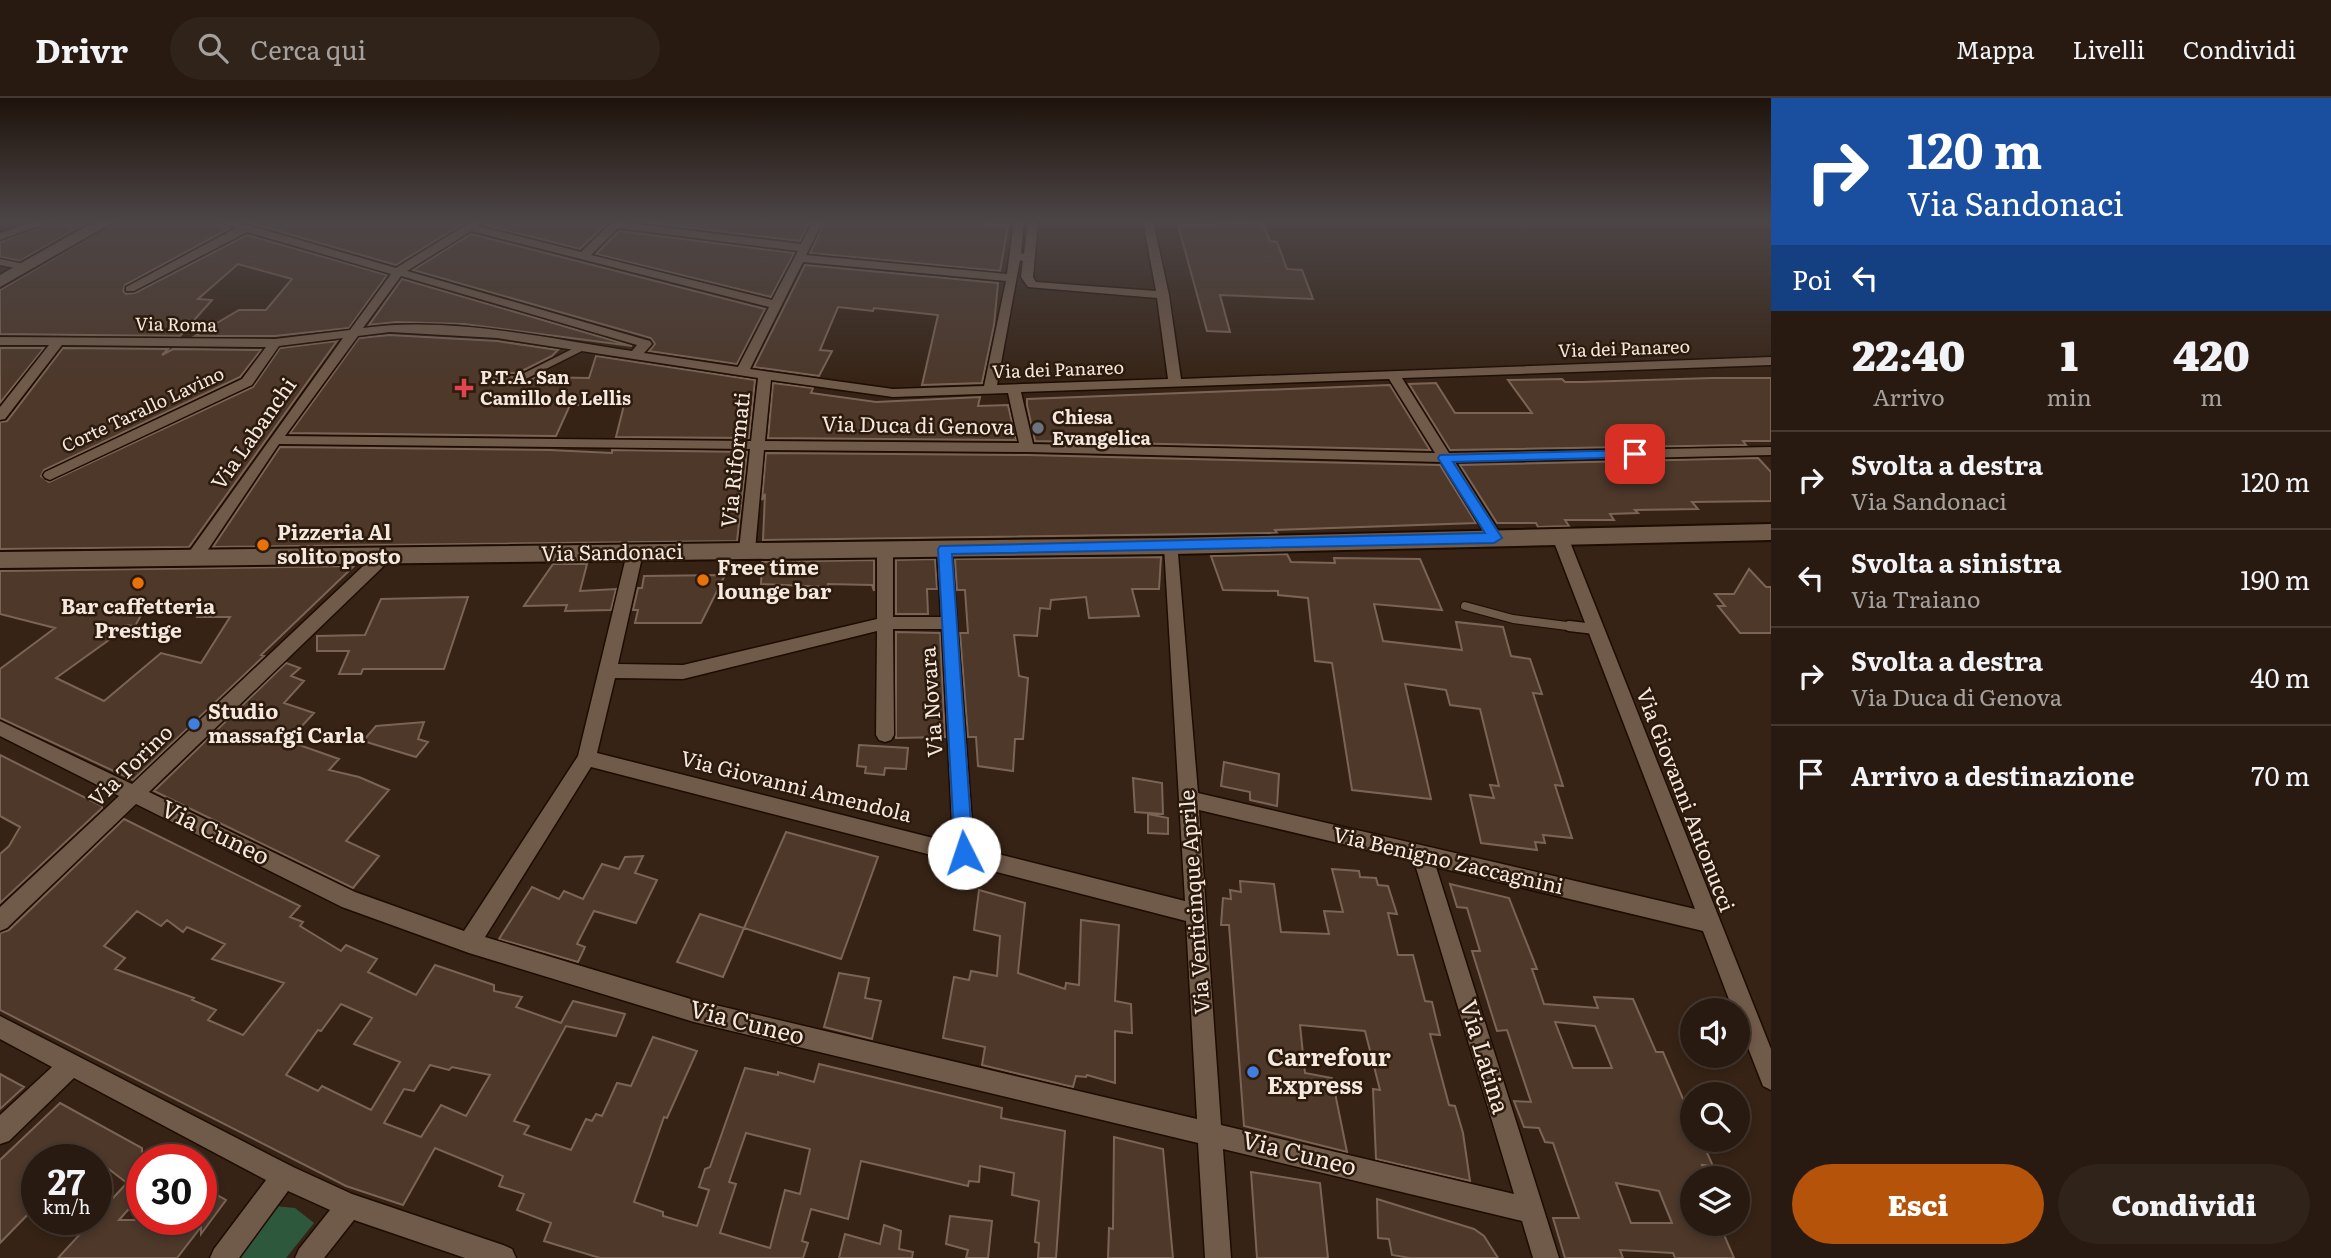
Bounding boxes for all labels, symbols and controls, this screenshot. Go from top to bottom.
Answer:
search box [170,17,660,80]
text: Drivr [35,24,128,73]
icon: search [194,29,232,67]
text: Cerca qui [250,29,366,68]
text: Mappa [1956,31,2034,66]
text: Livelli [2072,31,2145,66]
text: Condividi [2183,31,2296,66]
text: 120 m [1907,111,2042,184]
icon: right [1792,126,1883,217]
text: Via Sandonaci [1907,178,2124,226]
text: Poi [1792,259,1832,298]
icon: left [1846,259,1884,297]
street label: Via Roma [135,309,218,338]
text: 22:40 [1852,322,1965,384]
text: 1 [2060,322,2078,384]
text: 420 [2173,322,2250,384]
street label: Via dei Panareo [1557,332,1690,363]
street label: Via dei Panareo [991,353,1124,384]
street label: Corte Tarallo Lavino [57,359,228,458]
place label: P.T.A. San Camillo de Lellis [480,363,631,411]
street label: Via Labanchi [202,370,302,495]
marker: P.T.A. San Camillo de Lellis [454,378,474,398]
text: Arrivo [1873,379,1945,413]
text: min [2047,379,2092,413]
text: m [2200,379,2223,413]
street label: Via Riformati [711,390,756,529]
place label: Chiesa Evangelica [1052,403,1152,451]
street label: Via Duca di Genova [821,406,1015,441]
marker: Chiesa Evangelica [1030,420,1046,436]
pin [1605,424,1665,484]
icon: arrive [1616,435,1654,473]
text: Svolta a destra [1851,444,2043,483]
icon: right [1792,461,1830,499]
text: 120 m [2241,461,2310,500]
text: Via Sandonaci [1851,483,2007,517]
place label: Pizzeria Al solito posto [277,515,401,570]
street label: Via Sandonaci [541,534,683,567]
marker: Pizzeria Al solito posto [255,537,271,553]
text: Svolta a sinistra [1851,542,2062,581]
place label: Free time lounge bar [717,550,832,605]
icon: left [1792,559,1830,597]
text: 190 m [2240,559,2310,598]
marker: Free time lounge bar [695,572,711,588]
marker: Bar caffetteria Prestige [130,575,146,591]
text: Via Traiano [1851,581,1980,615]
place label: Bar caffetteria Prestige [61,589,216,644]
text: Svolta a destra [1851,640,2043,679]
street label: Via Novara [910,645,949,758]
icon: right [1792,657,1830,695]
text: 40 m [2250,657,2310,696]
text: Via Duca di Genova [1851,679,2062,713]
street label: Via Giovanni Antonucci [1630,683,1744,916]
place label: Studio massafgi Carla [208,694,366,749]
street label: Via Torino [80,716,178,812]
marker: Studio massafgi Carla [186,716,202,732]
street label: Via Giovanni Amendola [678,741,916,828]
icon: arrive [1792,755,1830,793]
text: Arrivo a destinazione [1851,755,2135,794]
text: 70 m [2251,755,2310,794]
street label: Via Cuneo [156,789,276,872]
street label: Via Venticinque Aprile [1169,789,1216,1016]
position arrow [927,816,1001,890]
street label: Via Benigno Zaccagnini [1330,817,1567,900]
street label: Via Cuneo [687,989,809,1052]
street label: Via Latina [1453,995,1520,1117]
map controls [1680,998,1750,1236]
button: sound [1680,998,1750,1068]
place label: Carrefour Express [1267,1038,1391,1101]
marker: Carrefour Express [1245,1064,1261,1080]
button: search [1680,1082,1750,1152]
street label: Via Cuneo [1239,1120,1361,1183]
speed limit sign: 30 [126,1144,217,1235]
text: 27 [48,1154,85,1206]
button: Esci [1792,1164,2044,1244]
button: Condividi [2058,1164,2310,1244]
button: layers [1680,1166,1750,1236]
text: km/h [43,1193,90,1220]

